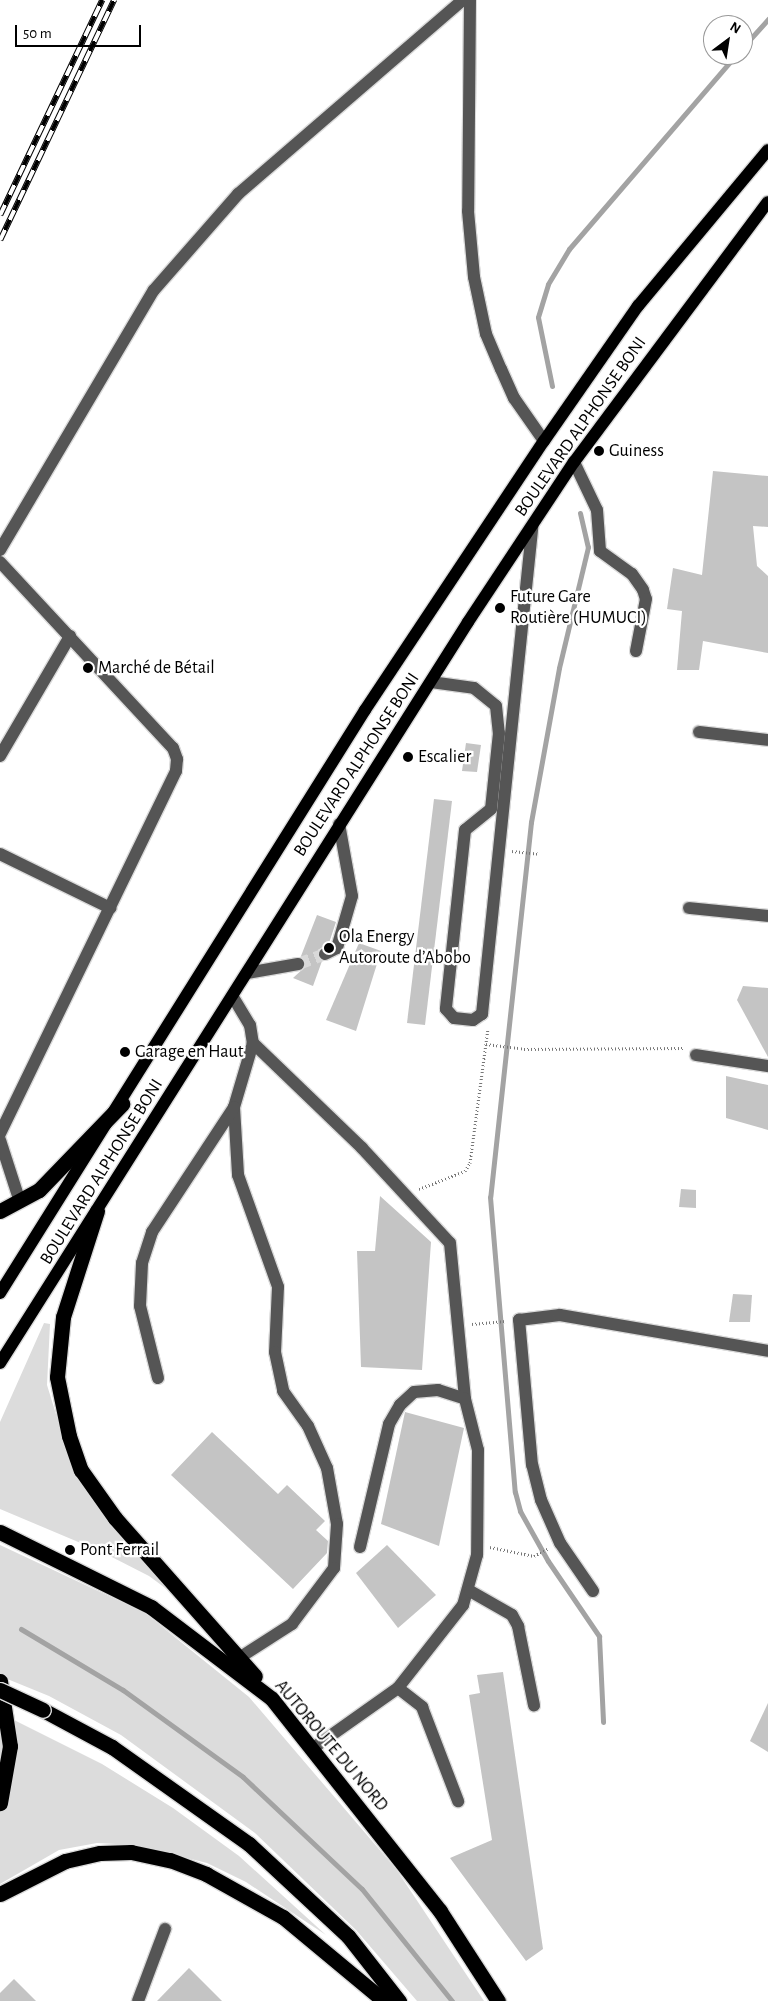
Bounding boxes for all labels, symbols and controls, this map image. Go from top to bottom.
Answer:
scale bar [18,15,144,47]
north arrow [703,15,753,65]
text: N [727,19,743,37]
text: 50 m [23,26,52,41]
street label: BOULEVARD ALPHONSE BONI [511,333,651,521]
place label: Guiness [609,440,664,462]
marker: Guiness [593,445,605,457]
place label: Future Gare Routière (HUMUCI) [510,587,647,630]
marker: Future Gare Routière (HUMUCI) [494,602,506,614]
place label: Marché de Bétail [98,657,215,679]
marker: Marché de Bétail [82,662,94,674]
street label: BOULEVARD ALPHONSE BONI [289,669,425,861]
place label: Escalier [418,746,471,768]
marker: Escalier [402,751,414,763]
place label: Ola Energy Autoroute d’Abobo [339,927,471,970]
marker: Ola Energy Autoroute d’Abobo [323,942,335,954]
place label: Garage en Haut [135,1041,243,1063]
marker: Garage en Haut [119,1046,131,1058]
street label: BOULEVARD ALPHONSE BONI [36,1075,168,1269]
place label: Pont Ferrail [80,1539,159,1561]
marker: Pont Ferrail [64,1544,76,1556]
street label: AUTOROUTE DU NORD [270,1676,392,1816]

